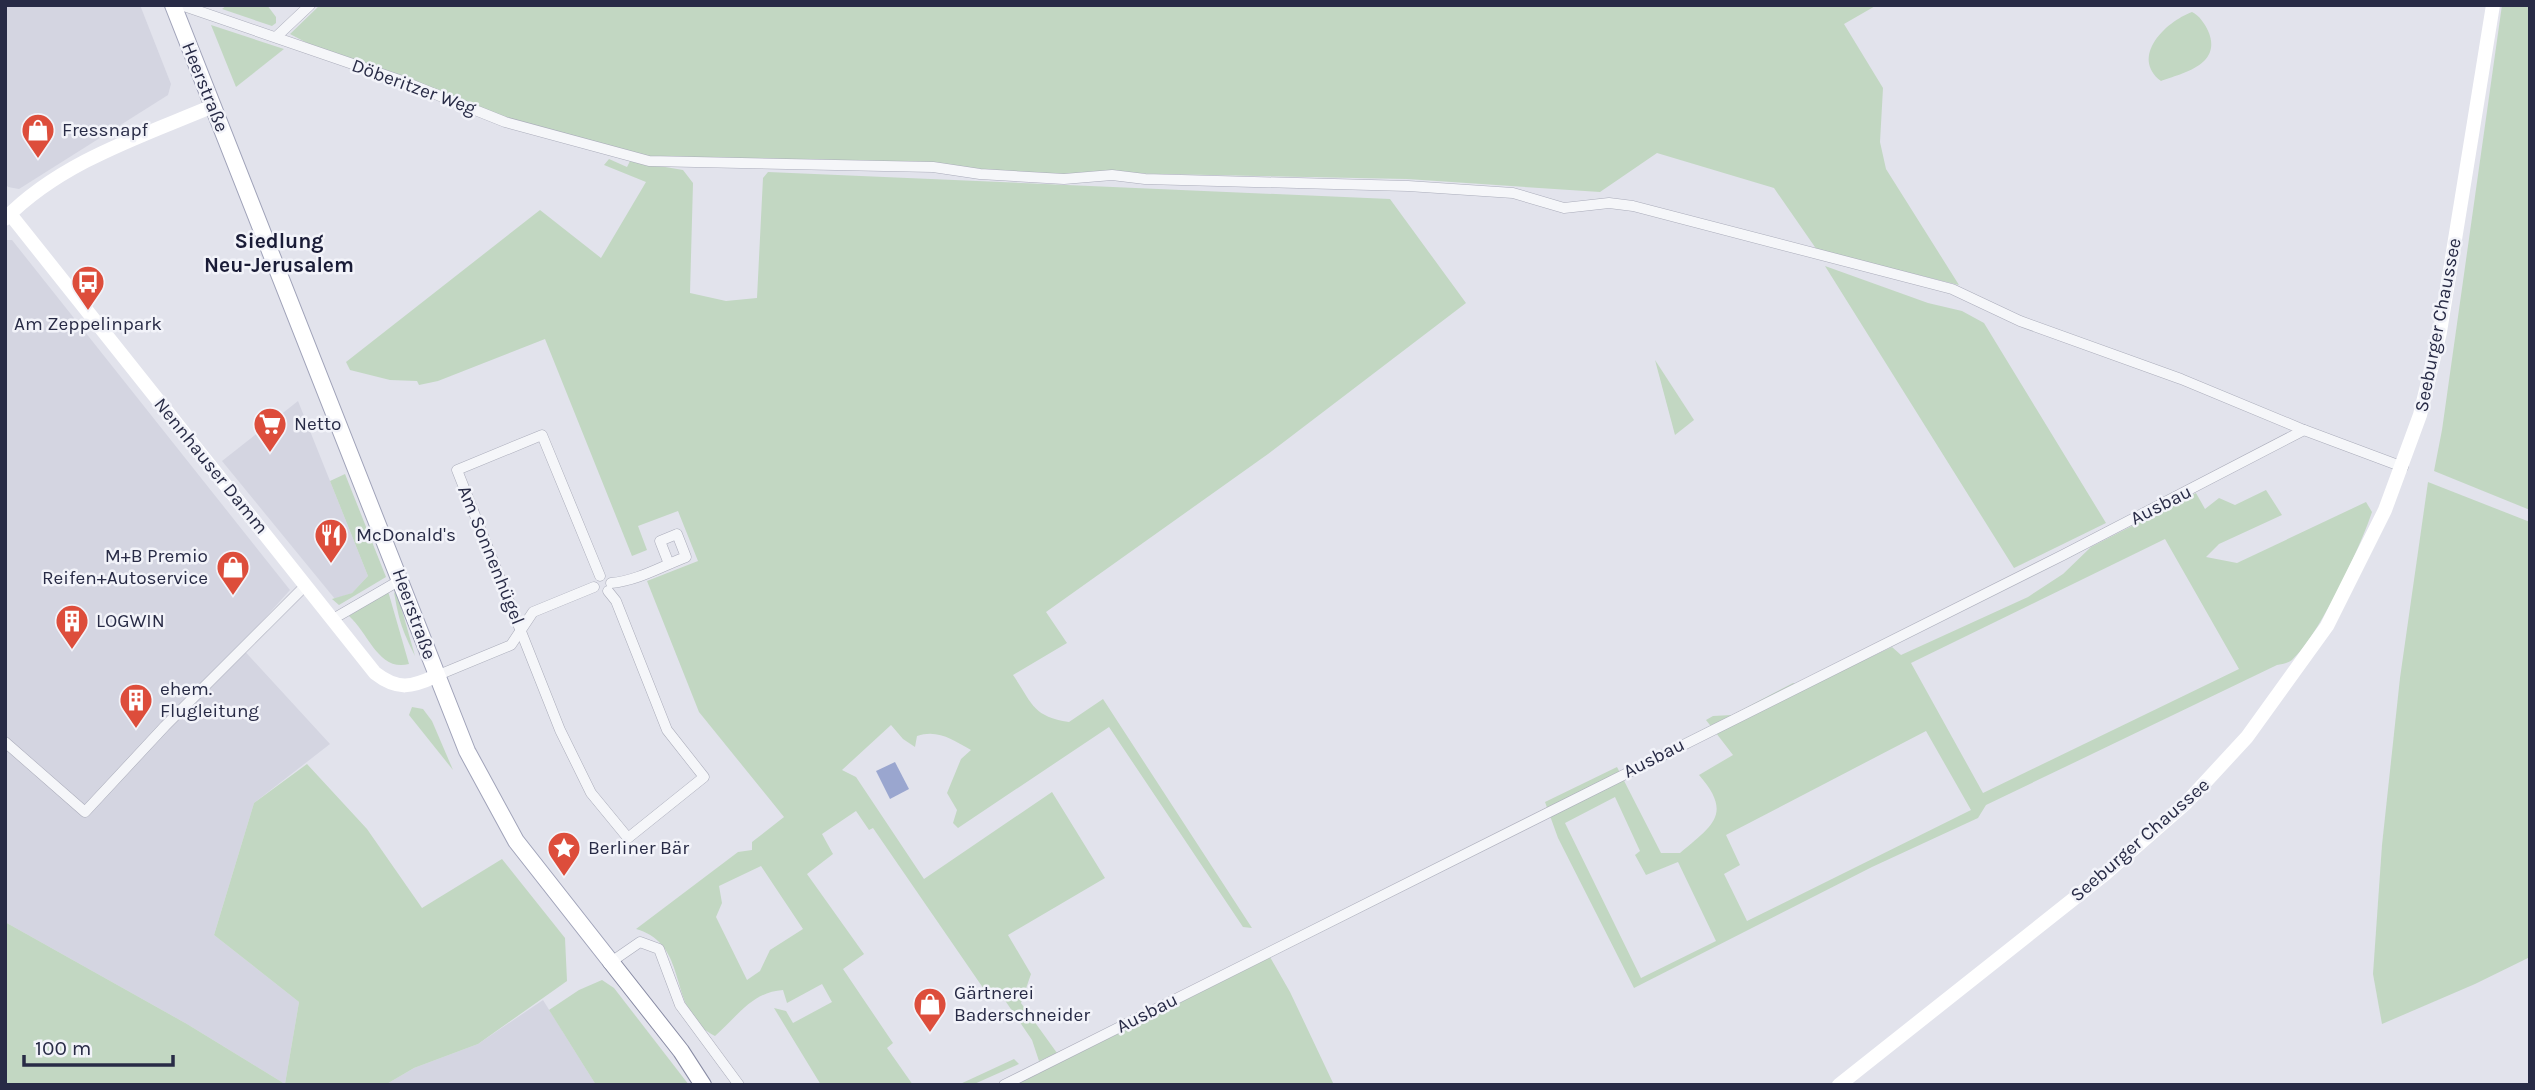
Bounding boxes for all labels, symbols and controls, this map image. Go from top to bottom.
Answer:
street label: Heerstraße [177,39,233,135]
street label: Döberitzer Weg [349,54,479,120]
shop icon: Fressnapf [19,111,57,160]
place label: Fressnapf [62,119,149,141]
district label: Siedlung Neu-Jerusalem [204,229,354,277]
street label: Seeburger Chaussee [2410,236,2466,414]
bus stop icon: Am Zeppelinpark [69,263,107,312]
place label: Am Zeppelinpark [14,313,162,335]
street label: Nennhauser Damm [149,393,273,539]
supermarket icon: Netto [251,405,289,454]
place label: Netto [294,413,341,435]
street label: Ausbau [2127,480,2195,530]
street label: Am Sonnenhügel [453,482,529,628]
restaurant icon: McDonald's [312,516,350,565]
place label: McDonald's [356,524,456,546]
place label: M+B Premio Reifen+Autoservice [42,545,208,589]
shop icon: M+B Premio Reifen+Autoservice [214,548,252,597]
street label: Heerstraße [387,566,441,662]
building icon: LOGWIN [53,602,91,651]
place label: LOGWIN [96,610,165,632]
place label: ehem. Flugleitung [160,678,259,722]
building icon: ehem. Flugleitung [117,681,155,730]
street label: Ausbau [1620,733,1688,783]
street label: Seeburger Chaussee [2066,774,2214,906]
place icon: Berliner Bär [545,829,583,878]
place label: Berliner Bär [588,837,689,859]
place label: Gärtnerei Baderschneider [954,982,1090,1026]
shop icon: Gärtnerei Baderschneider [911,985,949,1034]
street label: Ausbau [1113,988,1181,1038]
scale bar [24,1024,173,1068]
text: 100 m [35,1036,92,1060]

